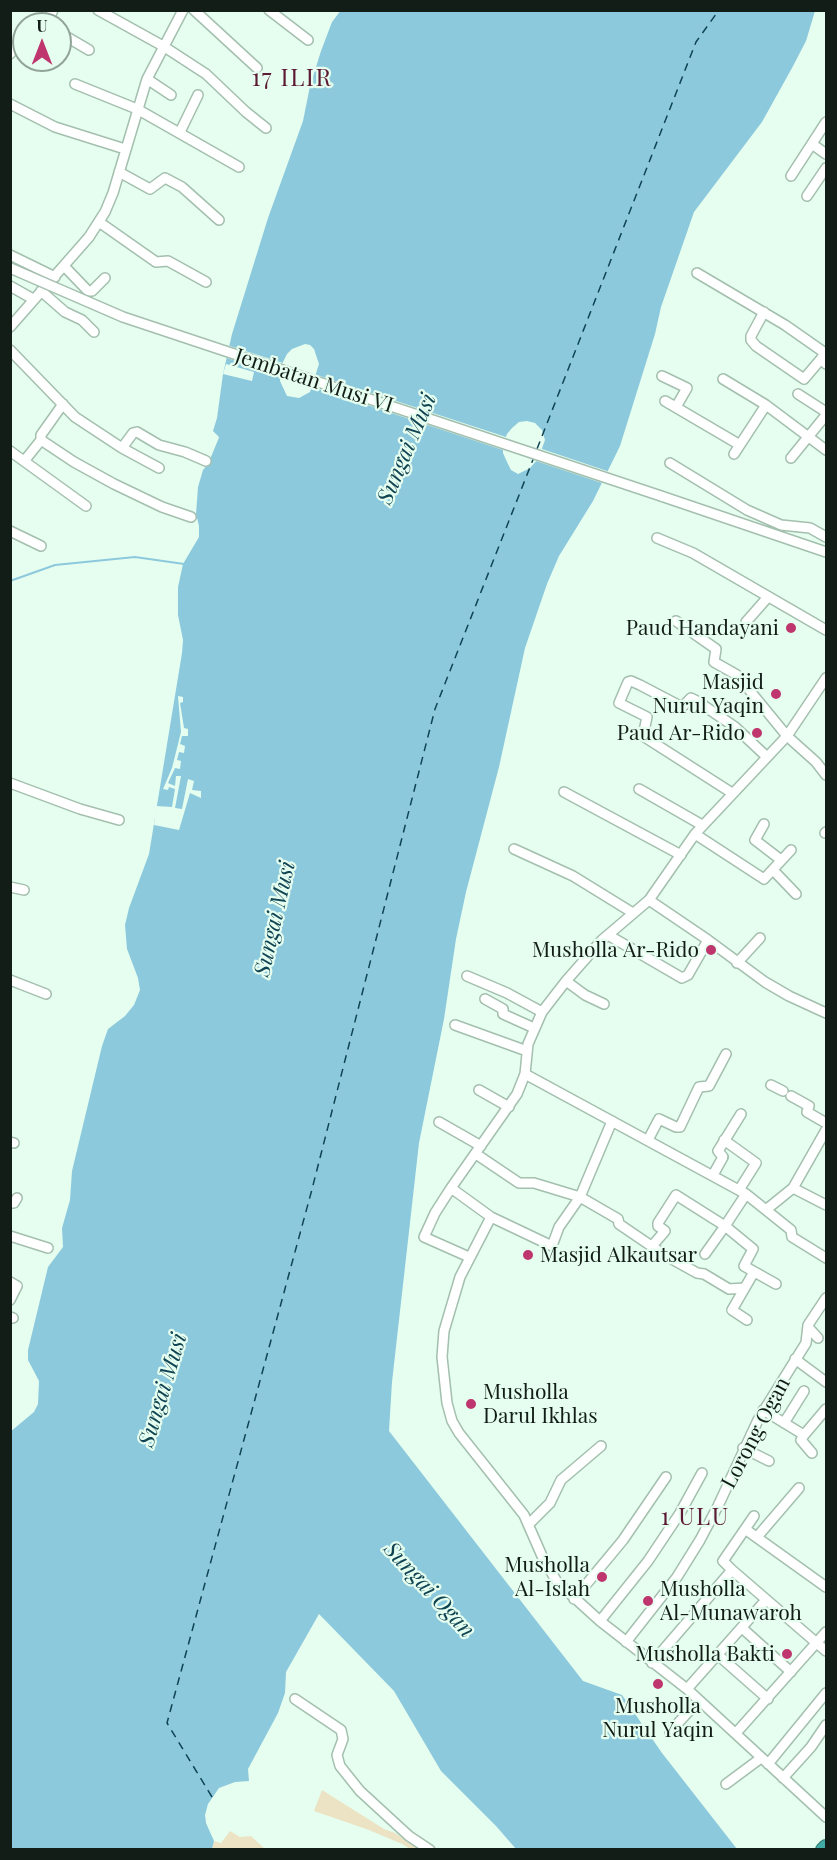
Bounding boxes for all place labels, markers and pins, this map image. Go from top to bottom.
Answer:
place label: Paud Handayani [626,615,779,641]
marker: Paud Handayani [784,621,798,635]
place label: Masjid Nurul Yaqin [652,669,764,719]
marker: Masjid Nurul Yaqin [769,687,783,701]
place label: Paud Ar-Rido [617,720,745,746]
marker: Paud Ar-Rido [750,726,764,740]
place label: Musholla Ar-Rido [532,937,699,963]
marker: Musholla Ar-Rido [704,943,718,957]
place label: Masjid Alkautsar [540,1242,697,1268]
marker: Masjid Alkautsar [521,1248,535,1262]
place label: Musholla Darul Ikhlas [483,1379,598,1429]
marker: Musholla Darul Ikhlas [464,1397,478,1411]
place label: Musholla Al-Islah [504,1552,590,1602]
marker: Musholla Al-Islah [595,1570,609,1584]
place label: Musholla Al-Munawaroh [660,1576,802,1626]
marker: Musholla Al-Munawaroh [641,1594,655,1608]
place label: Musholla Bakti [635,1641,775,1667]
marker: Musholla Bakti [780,1647,794,1661]
marker: Musholla Nurul Yaqin [651,1677,665,1691]
place label: Musholla Nurul Yaqin [602,1693,714,1743]

